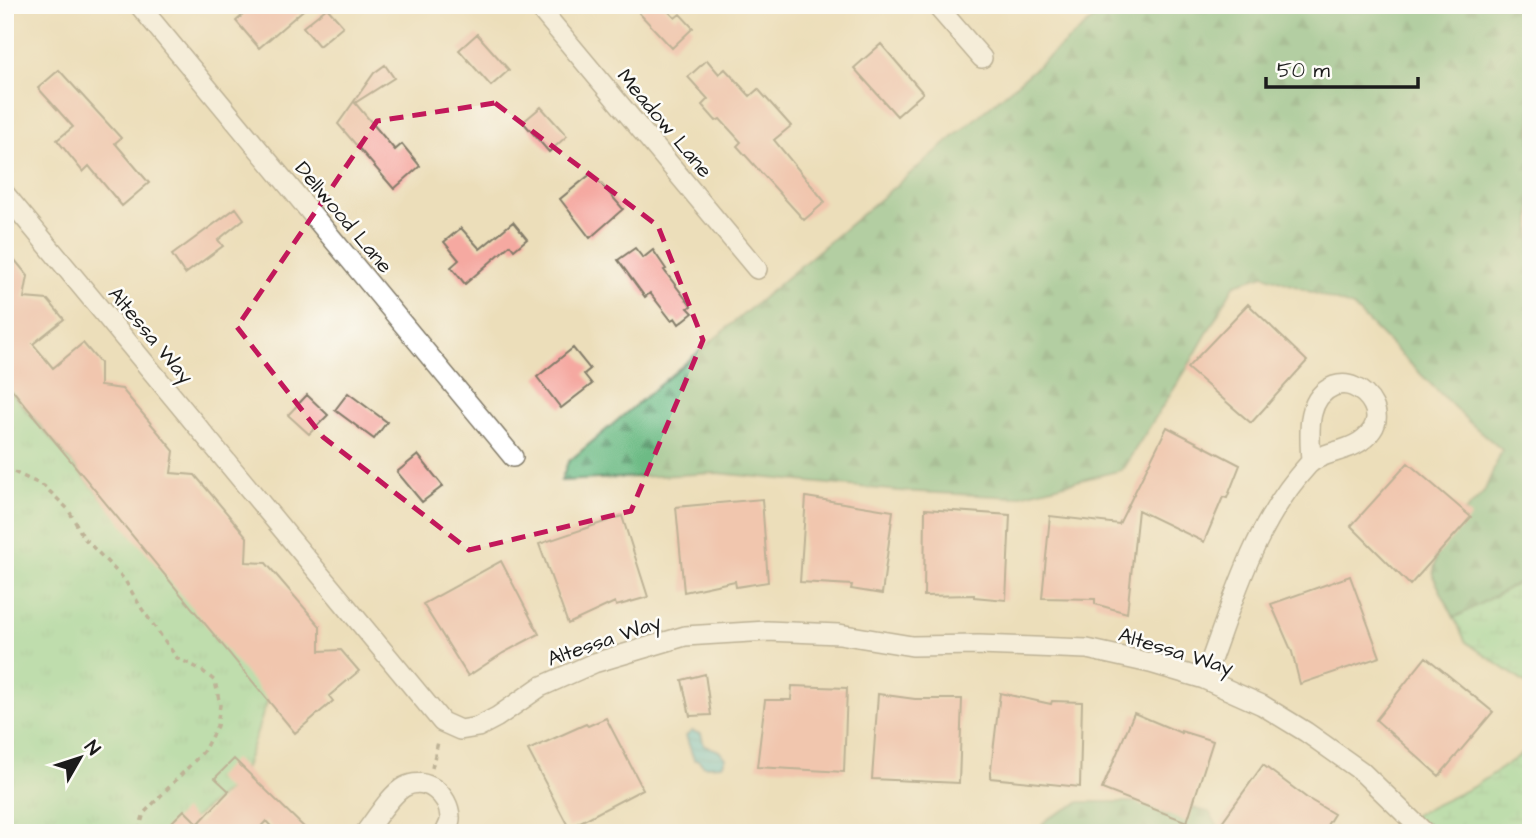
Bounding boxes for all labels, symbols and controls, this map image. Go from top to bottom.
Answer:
scale bar [1266,46,1419,90]
text: 50 m [1277,56,1331,85]
street label: Meadow Lane [610,62,719,184]
street label: Dellwood Lane [288,155,399,280]
street label: Altessa Way [100,281,200,392]
street label: Altessa Way [543,607,666,675]
street label: Altessa Way [1114,620,1237,685]
north arrow [46,722,116,792]
text: N [78,735,106,761]

